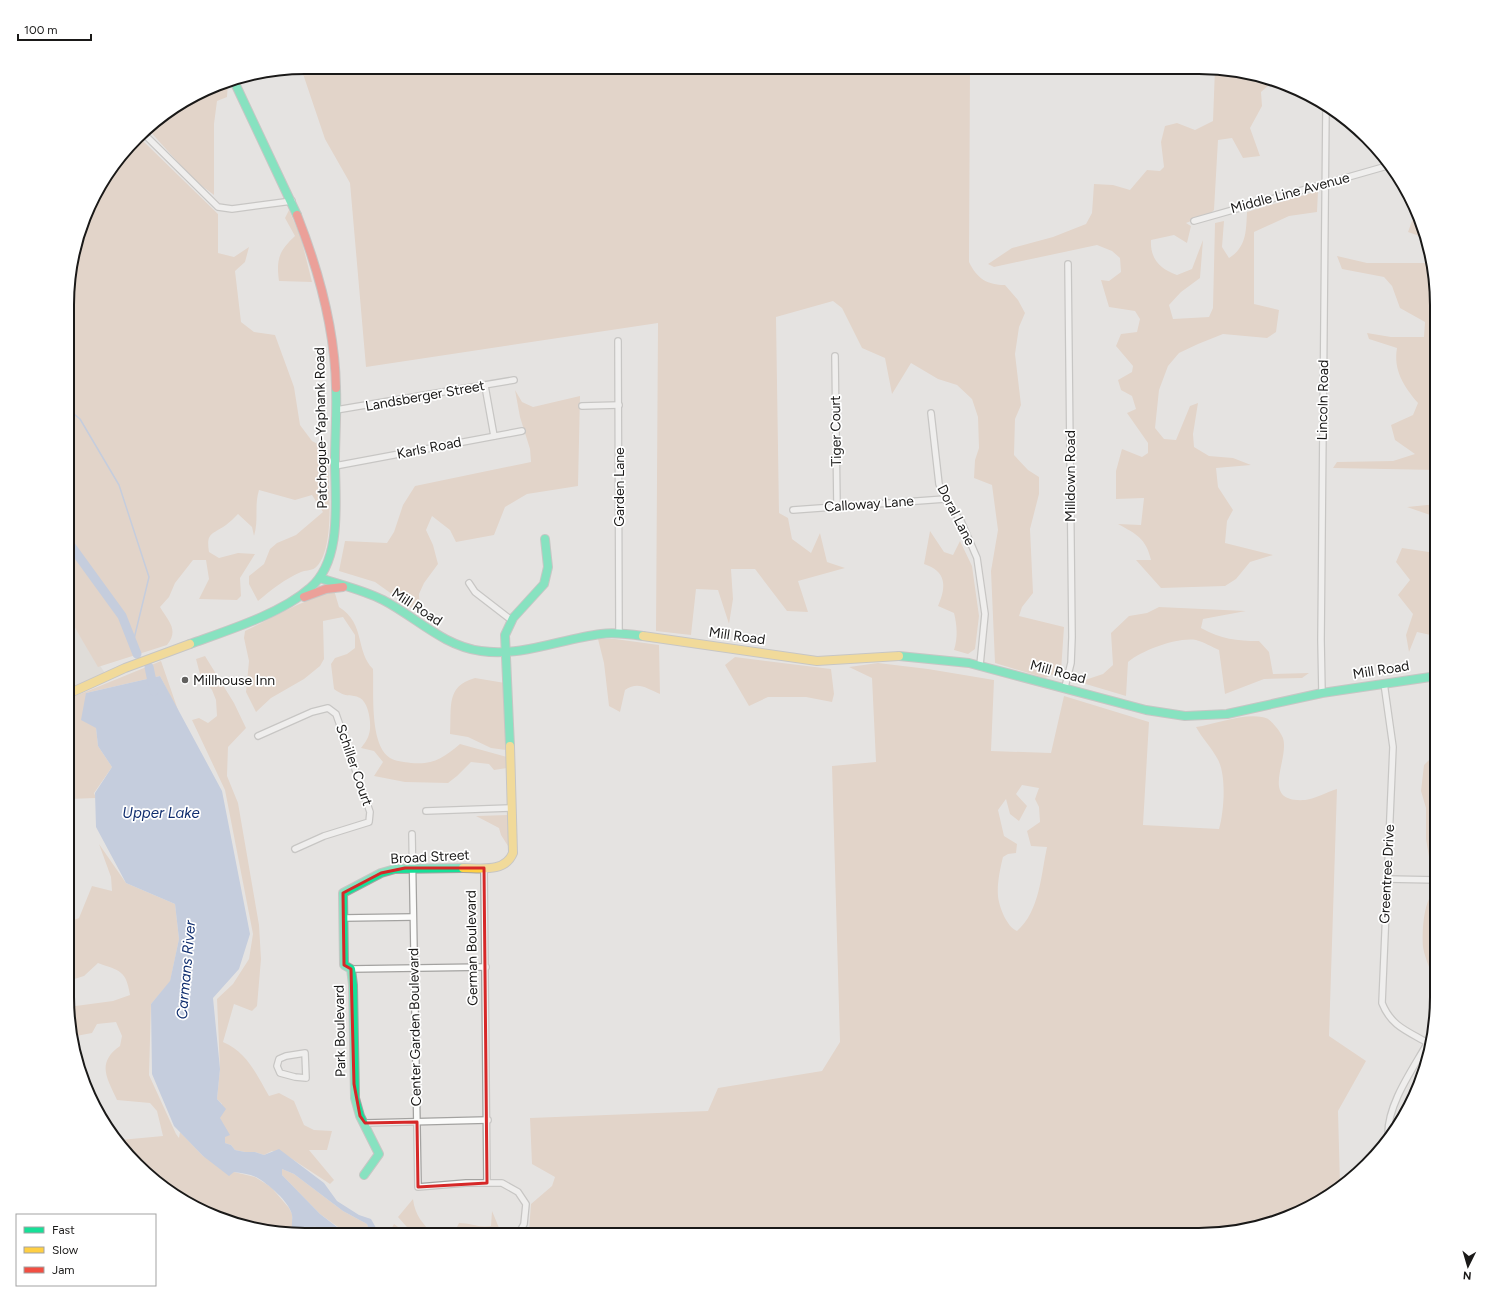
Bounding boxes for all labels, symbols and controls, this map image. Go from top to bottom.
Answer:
scale bar [18,16,91,42]
text: 100 m [24,23,58,37]
street label: Middle Line Avenue [1229,169,1352,217]
street label: Patchogue-Yaphank Road [311,347,331,509]
street label: Lincoln Road [1314,360,1332,440]
street label: Landsberger Street [364,377,486,415]
street label: Tiger Court [827,395,845,467]
street label: Milldown Road [1062,430,1079,522]
street label: Karls Road [395,433,463,463]
street label: Garden Lane [611,447,628,527]
street label: Doral Lane [933,482,979,549]
street label: Calloway Lane [824,492,915,516]
street label: Mill Road [388,584,446,630]
street label: Mill Road [708,624,766,648]
street label: Mill Road [1028,656,1088,688]
street label: Mill Road [1352,657,1410,683]
place label: Millhouse Inn [193,672,275,689]
marker: Millhouse Inn [180,675,190,685]
street label: Schiller Court [332,722,376,808]
water label: Upper Lake [122,804,200,822]
street label: Greentree Drive [1376,823,1398,924]
street label: Broad Street [390,846,470,868]
street label: German Boulevard [462,890,482,1006]
water label: Carmans River [173,919,199,1020]
street label: Center Garden Boulevard [405,948,425,1106]
street label: Park Boulevard [331,985,349,1077]
legend [16,1214,156,1286]
text: Fast [52,1223,75,1237]
text: Slow [52,1243,79,1257]
north arrow [1448,1246,1488,1286]
text: Jam [52,1263,75,1277]
text: N [1462,1269,1472,1282]

